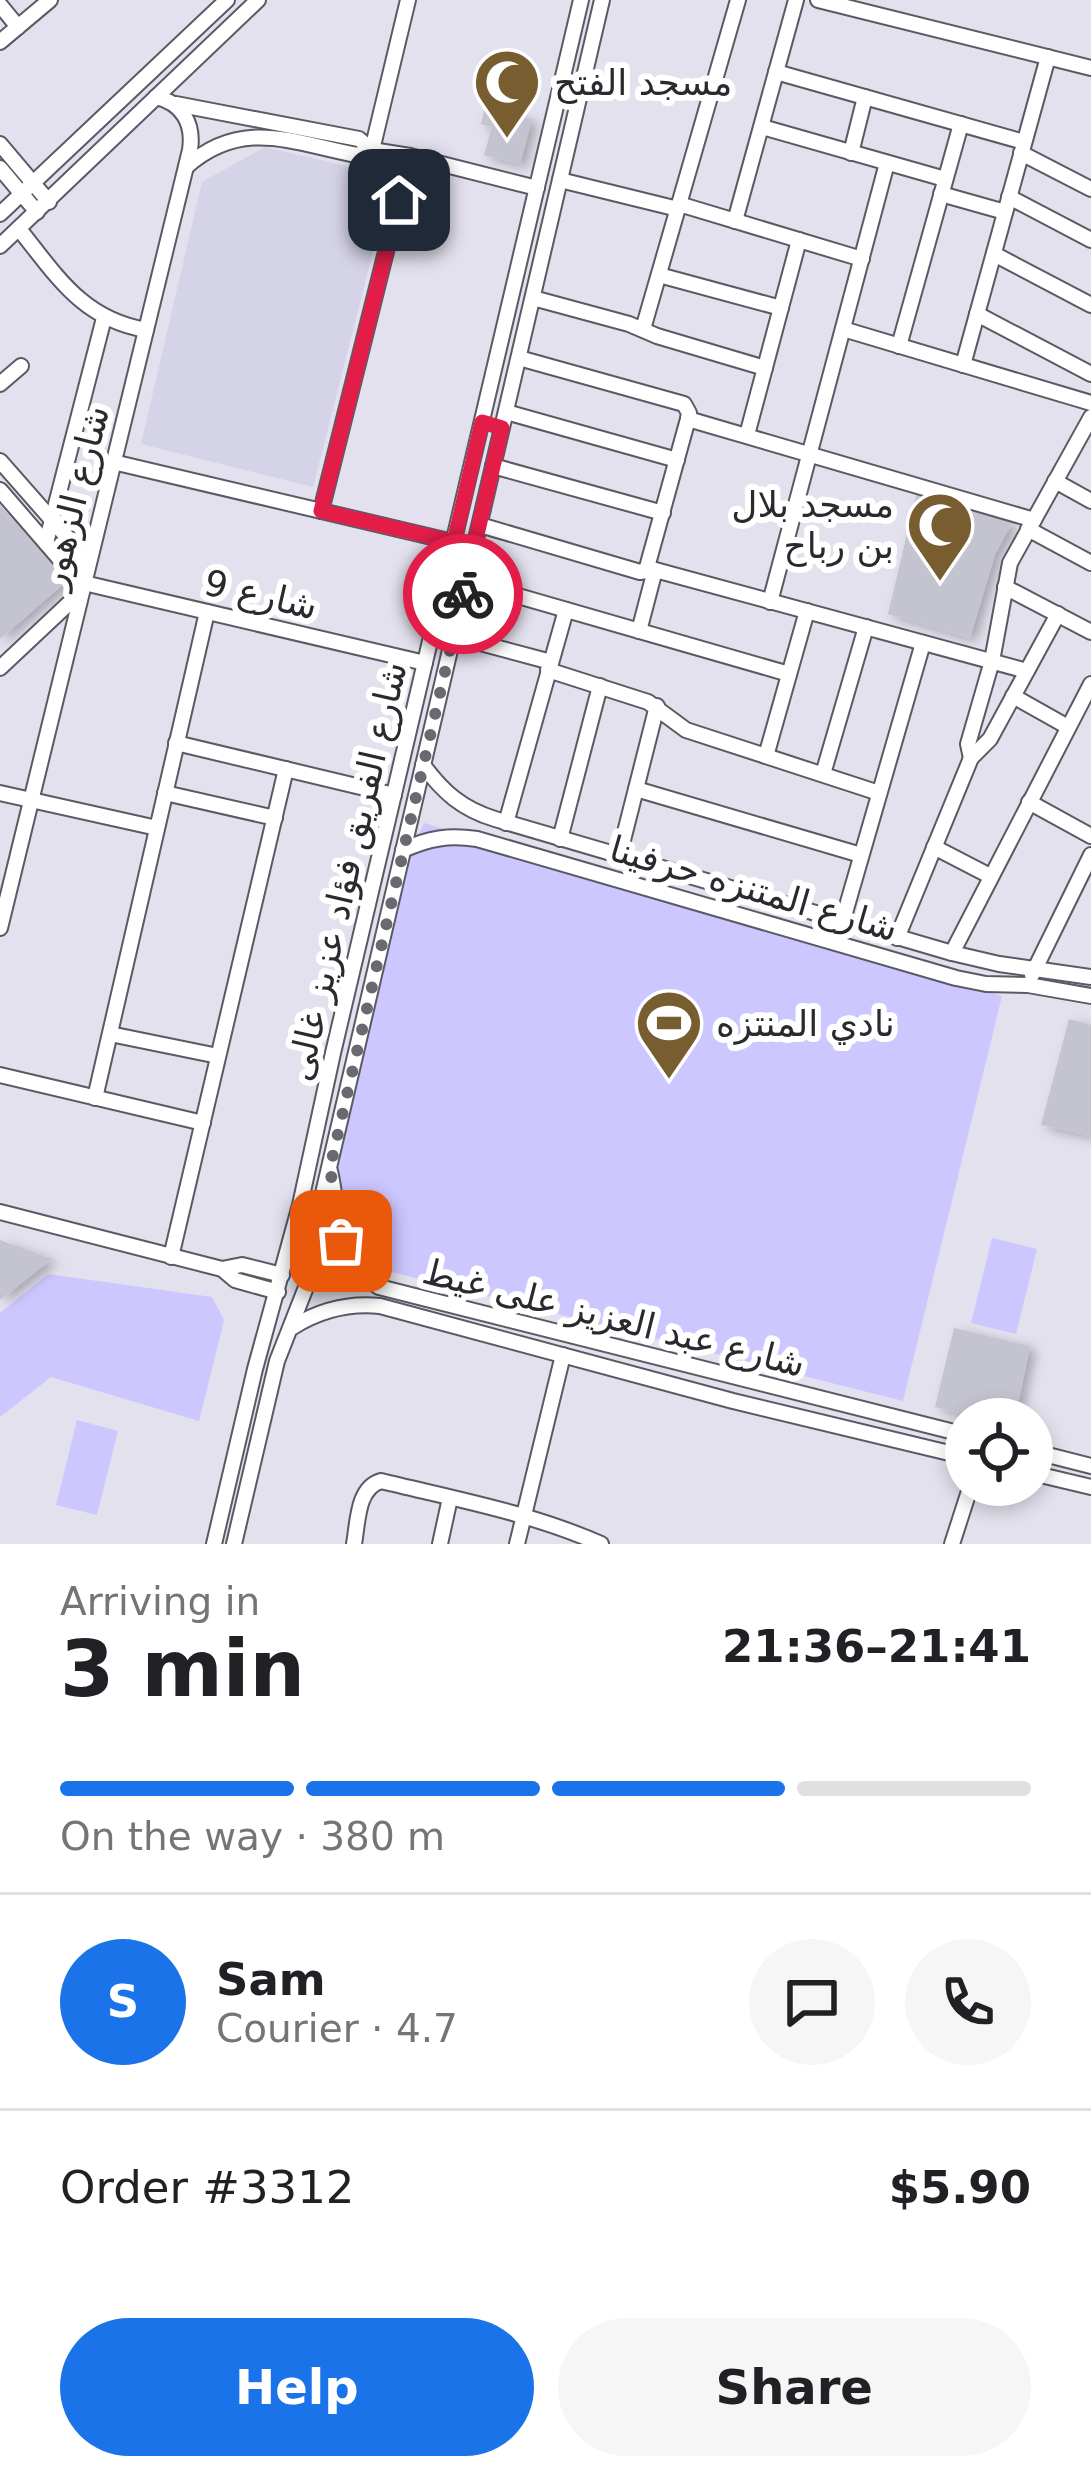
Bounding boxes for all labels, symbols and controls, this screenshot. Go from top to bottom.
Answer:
mosque icon: مسجد الفتح [472,47,542,141]
place label: مسجد الفتح [554,62,732,104]
pin [348,149,450,251]
icon: home [366,167,432,233]
street label: شارع الزهور [31,401,118,595]
place label: مسجد بلال بن رباح [731,484,894,567]
mosque icon: مسجد بلال بن رباح [905,490,975,584]
courier [403,534,523,654]
icon: bike [430,561,496,627]
street label: شارع 9 [200,562,321,628]
street label: شارع الفريق فؤاد عزيز غالى [278,658,416,1085]
street label: شارع المتنزه حرفينا [605,828,902,950]
sports icon: نادي المنتزه [634,988,704,1082]
place label: نادي المنتزه [716,1003,895,1045]
pin [290,1190,392,1292]
icon: bag [308,1208,374,1274]
street label: شارع عبد العزيز على غيط [418,1250,809,1386]
map controls [945,1398,1053,1506]
button: locate [945,1398,1053,1506]
text: Arriving in [60,1579,260,1624]
text: 21:36–21:41 [722,1620,1031,1673]
text: 3 min [60,1624,305,1714]
text: On the way · 380 m [60,1814,445,1859]
button: chat [749,1939,875,2065]
button: phone [905,1939,1031,2065]
text: Sam [216,1953,326,2006]
text: S [107,1975,139,2028]
text: Courier · 4.7 [216,2006,458,2051]
text: Order #3312 [60,2161,354,2214]
text: $5.90 [889,2161,1031,2214]
button: Help [60,2318,534,2456]
button: Share [558,2318,1031,2456]

